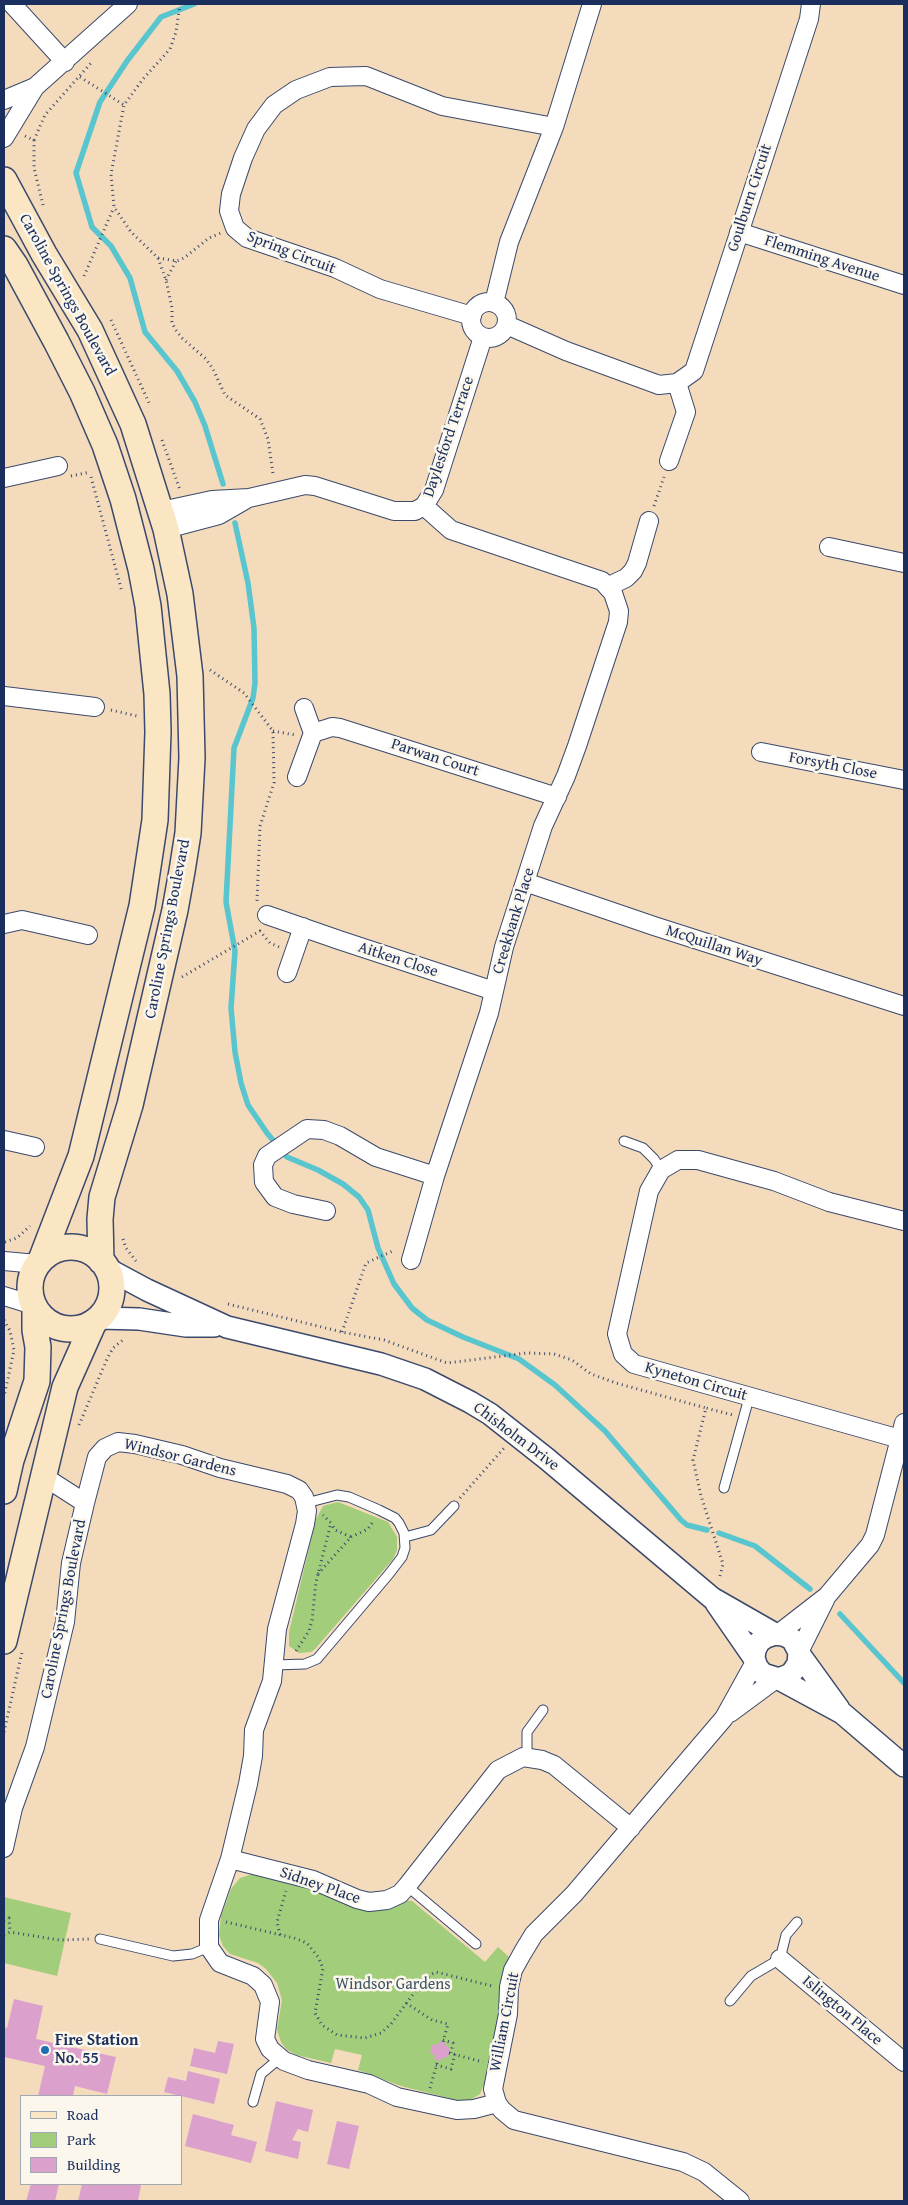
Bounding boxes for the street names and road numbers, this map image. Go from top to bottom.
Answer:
street label: Goulburn Circuit [724,142,776,254]
street label: Caroline Springs Boulevard [14,211,120,379]
street label: Spring Circuit [244,227,338,279]
street label: Flemming Avenue [762,231,882,287]
street label: Daylesford Terrace [419,374,479,500]
street label: Parwan Court [388,735,482,781]
street label: Forsyth Close [787,748,879,784]
street label: Caroline Springs Boulevard [141,838,195,1020]
street label: Creekbank Place [489,866,539,976]
street label: McQuillan Way [663,921,765,971]
street label: Aitken Close [356,938,440,982]
street label: Kyneton Circuit [643,1358,749,1406]
street label: Chisholm Drive [469,1398,563,1476]
street label: Windsor Gardens [122,1435,238,1481]
street label: Caroline Springs Boulevard [37,1518,91,1700]
street label: Sidney Place [277,1863,363,1909]
street label: William Circuit [486,1971,524,2073]
street label: Islington Place [798,1972,886,2050]

